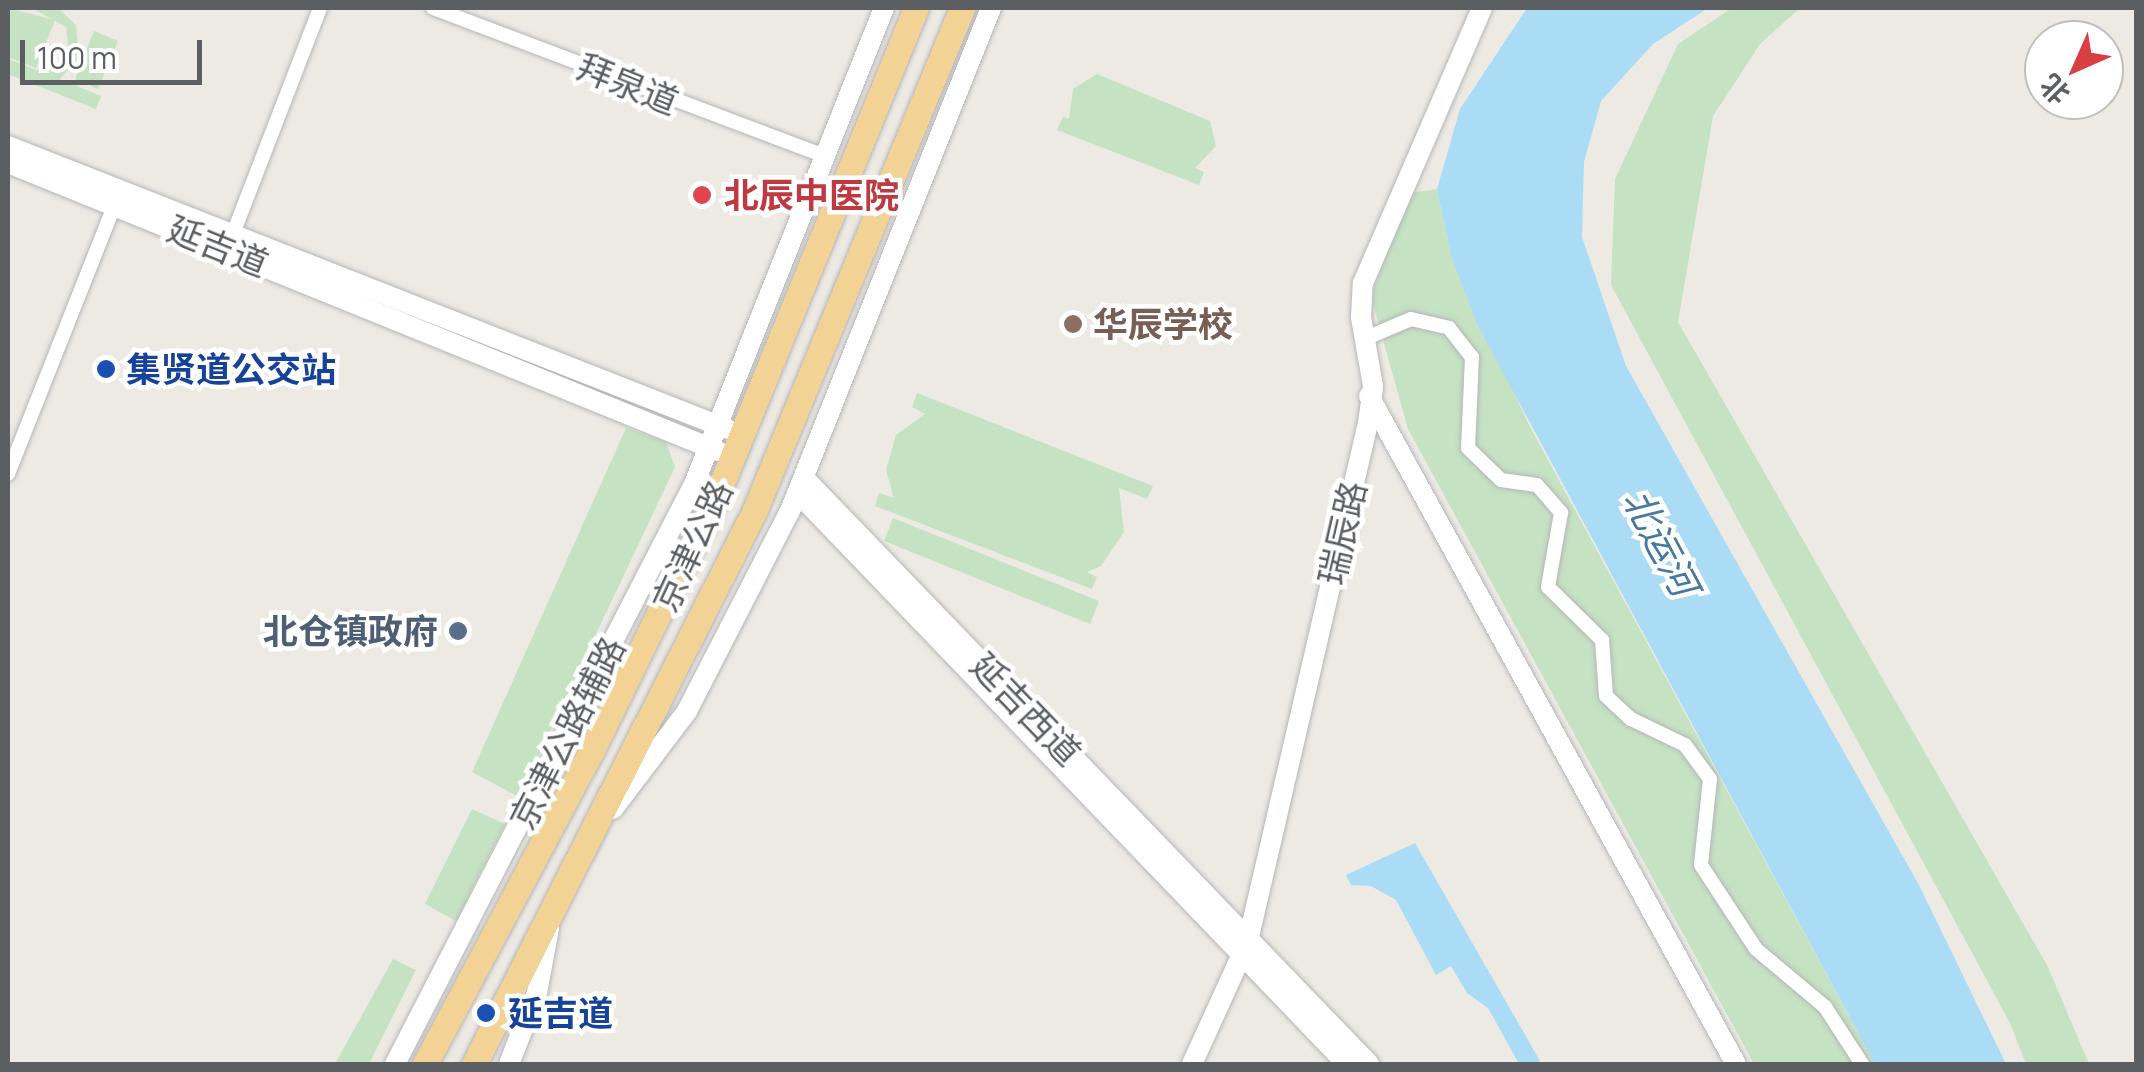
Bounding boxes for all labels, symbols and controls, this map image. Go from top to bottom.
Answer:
scale bar [25,20,208,82]
north arrow [2024,20,2124,120]
text: 100 m [37,37,117,78]
street label: 拜泉道 [571,45,685,123]
text: 北 [2031,66,2078,113]
place label: 北辰中医院 [724,174,899,216]
marker: 北辰中医院 [689,182,715,208]
street label: 延吉道 [161,207,275,285]
place label: 华辰学校 [1093,303,1233,345]
marker: 华辰学校 [1062,313,1084,335]
place label: 集贤道公交站 [126,348,336,390]
marker: 集贤道公交站 [95,358,117,380]
street label: 京津公路 [643,474,741,618]
street label: 瑞辰路 [1310,477,1374,589]
water label: 北运河 [1614,481,1708,603]
place label: 北仓镇政府 [263,610,438,652]
marker: 北仓镇政府 [447,620,469,642]
street label: 京津公路辅路 [501,630,633,836]
street label: 延吉西道 [962,644,1090,774]
place label: 延吉道 [508,992,613,1034]
marker: 延吉道 [473,1000,499,1026]

